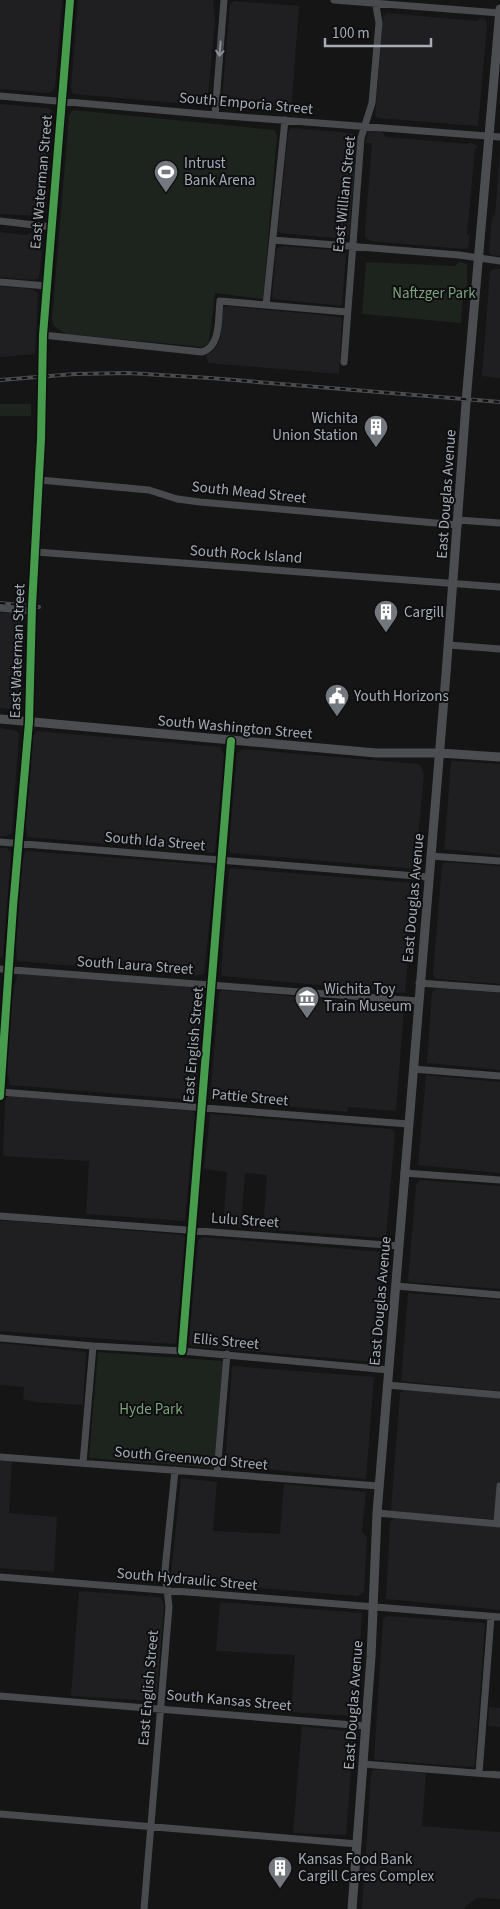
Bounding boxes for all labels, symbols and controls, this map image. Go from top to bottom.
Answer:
scale bar [325,15,431,47]
text: 100 m [332,23,370,44]
one-way arrow [215,40,225,56]
street label: South Emporia Street [178,87,314,120]
street label: East Waterman Street [25,114,58,250]
street label: East William Street [328,135,361,253]
place label: Intrust Bank Arena [184,153,255,191]
sports icon: Intrust Bank Arena [153,159,179,193]
park label: Naftzger Park [392,283,476,304]
place label: Wichita Union Station [272,408,358,446]
building icon: Wichita Union Station [363,414,389,448]
street label: East Douglas Avenue [432,429,461,559]
street label: South Mead Street [191,476,307,509]
street label: South Rock Island [189,540,303,569]
street label: East Waterman Street [5,583,30,719]
building icon: Cargill [373,599,399,633]
place label: Cargill [404,602,444,623]
public building icon: Youth Horizons [324,683,350,717]
place label: Youth Horizons [353,686,449,707]
street label: South Washington Street [157,710,313,745]
street label: South Ida Street [104,827,206,856]
street label: East Douglas Avenue [397,833,430,963]
street label: South Laura Street [76,951,194,980]
place label: Wichita Toy Train Museum [324,979,412,1017]
museum icon: Wichita Toy Train Museum [294,985,320,1019]
street label: East English Street [178,986,209,1104]
street label: Pattie Street [211,1084,289,1111]
street label: Lulu Street [210,1208,280,1233]
street label: East Douglas Avenue [364,1236,397,1366]
street label: Ellis Street [192,1328,260,1355]
park label: Hyde Park [119,1399,183,1420]
street label: South Greenwood Street [113,1441,268,1476]
street label: South Hydraulic Street [116,1563,258,1596]
street label: East English Street [133,1629,164,1747]
street label: East Douglas Avenue [339,1640,368,1770]
street label: South Kansas Street [165,1685,292,1716]
place label: Kansas Food Bank Cargill Cares Complex [298,1849,435,1887]
building icon: Kansas Food Bank Cargill Cares Complex [267,1855,293,1889]

